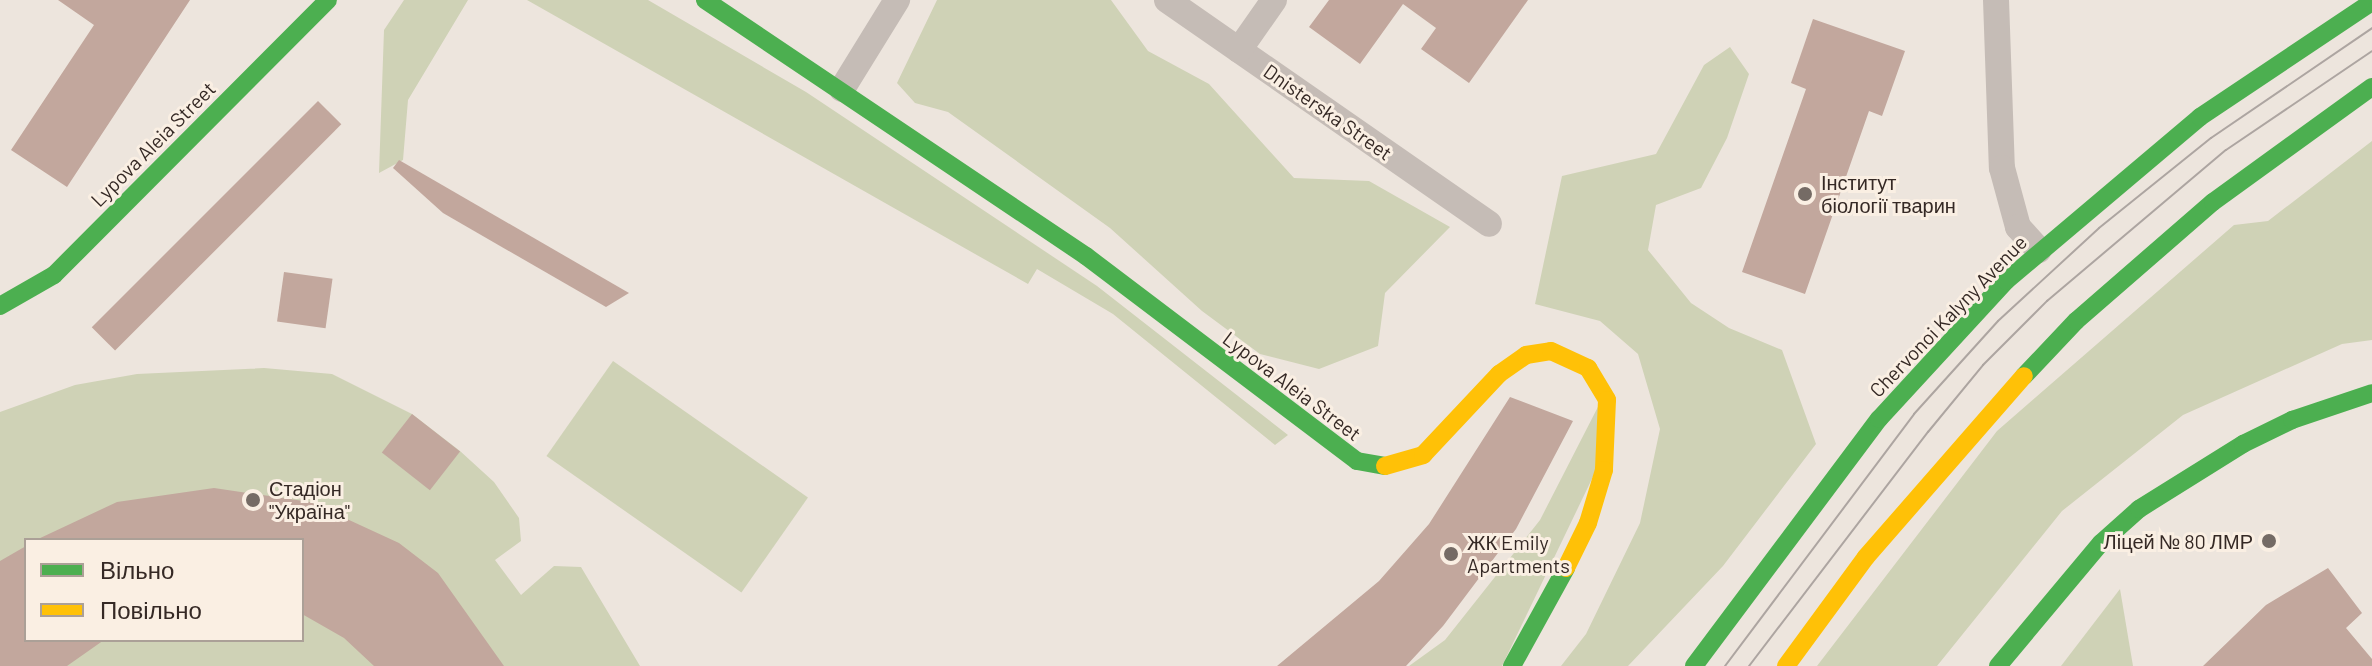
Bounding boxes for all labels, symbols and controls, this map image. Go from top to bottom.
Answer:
street label: Dnisterska Street [1259,59,1397,165]
street label: Lypova Aleia Street [86,77,220,211]
place label: Інститут біології тварин [1821,170,1956,217]
marker: Інститут біології тварин [1796,185,1814,203]
street label: Chervonoi Kalyny Avenue [1864,230,2032,402]
street label: Lypova Aleia Street [1218,326,1366,446]
place label: Стадіон "Україна" [269,476,350,523]
marker: Стадіон "Україна" [244,491,262,509]
place label: Ліцей № 80 ЛМР [2104,529,2253,553]
place label: ЖК Emily Apartments [1467,530,1570,577]
marker: Ліцей № 80 ЛМР [2260,532,2278,550]
legend [24,538,304,642]
marker: ЖК Emily Apartments [1442,545,1460,563]
text: Вільно [100,555,174,584]
text: Повільно [100,595,202,624]

